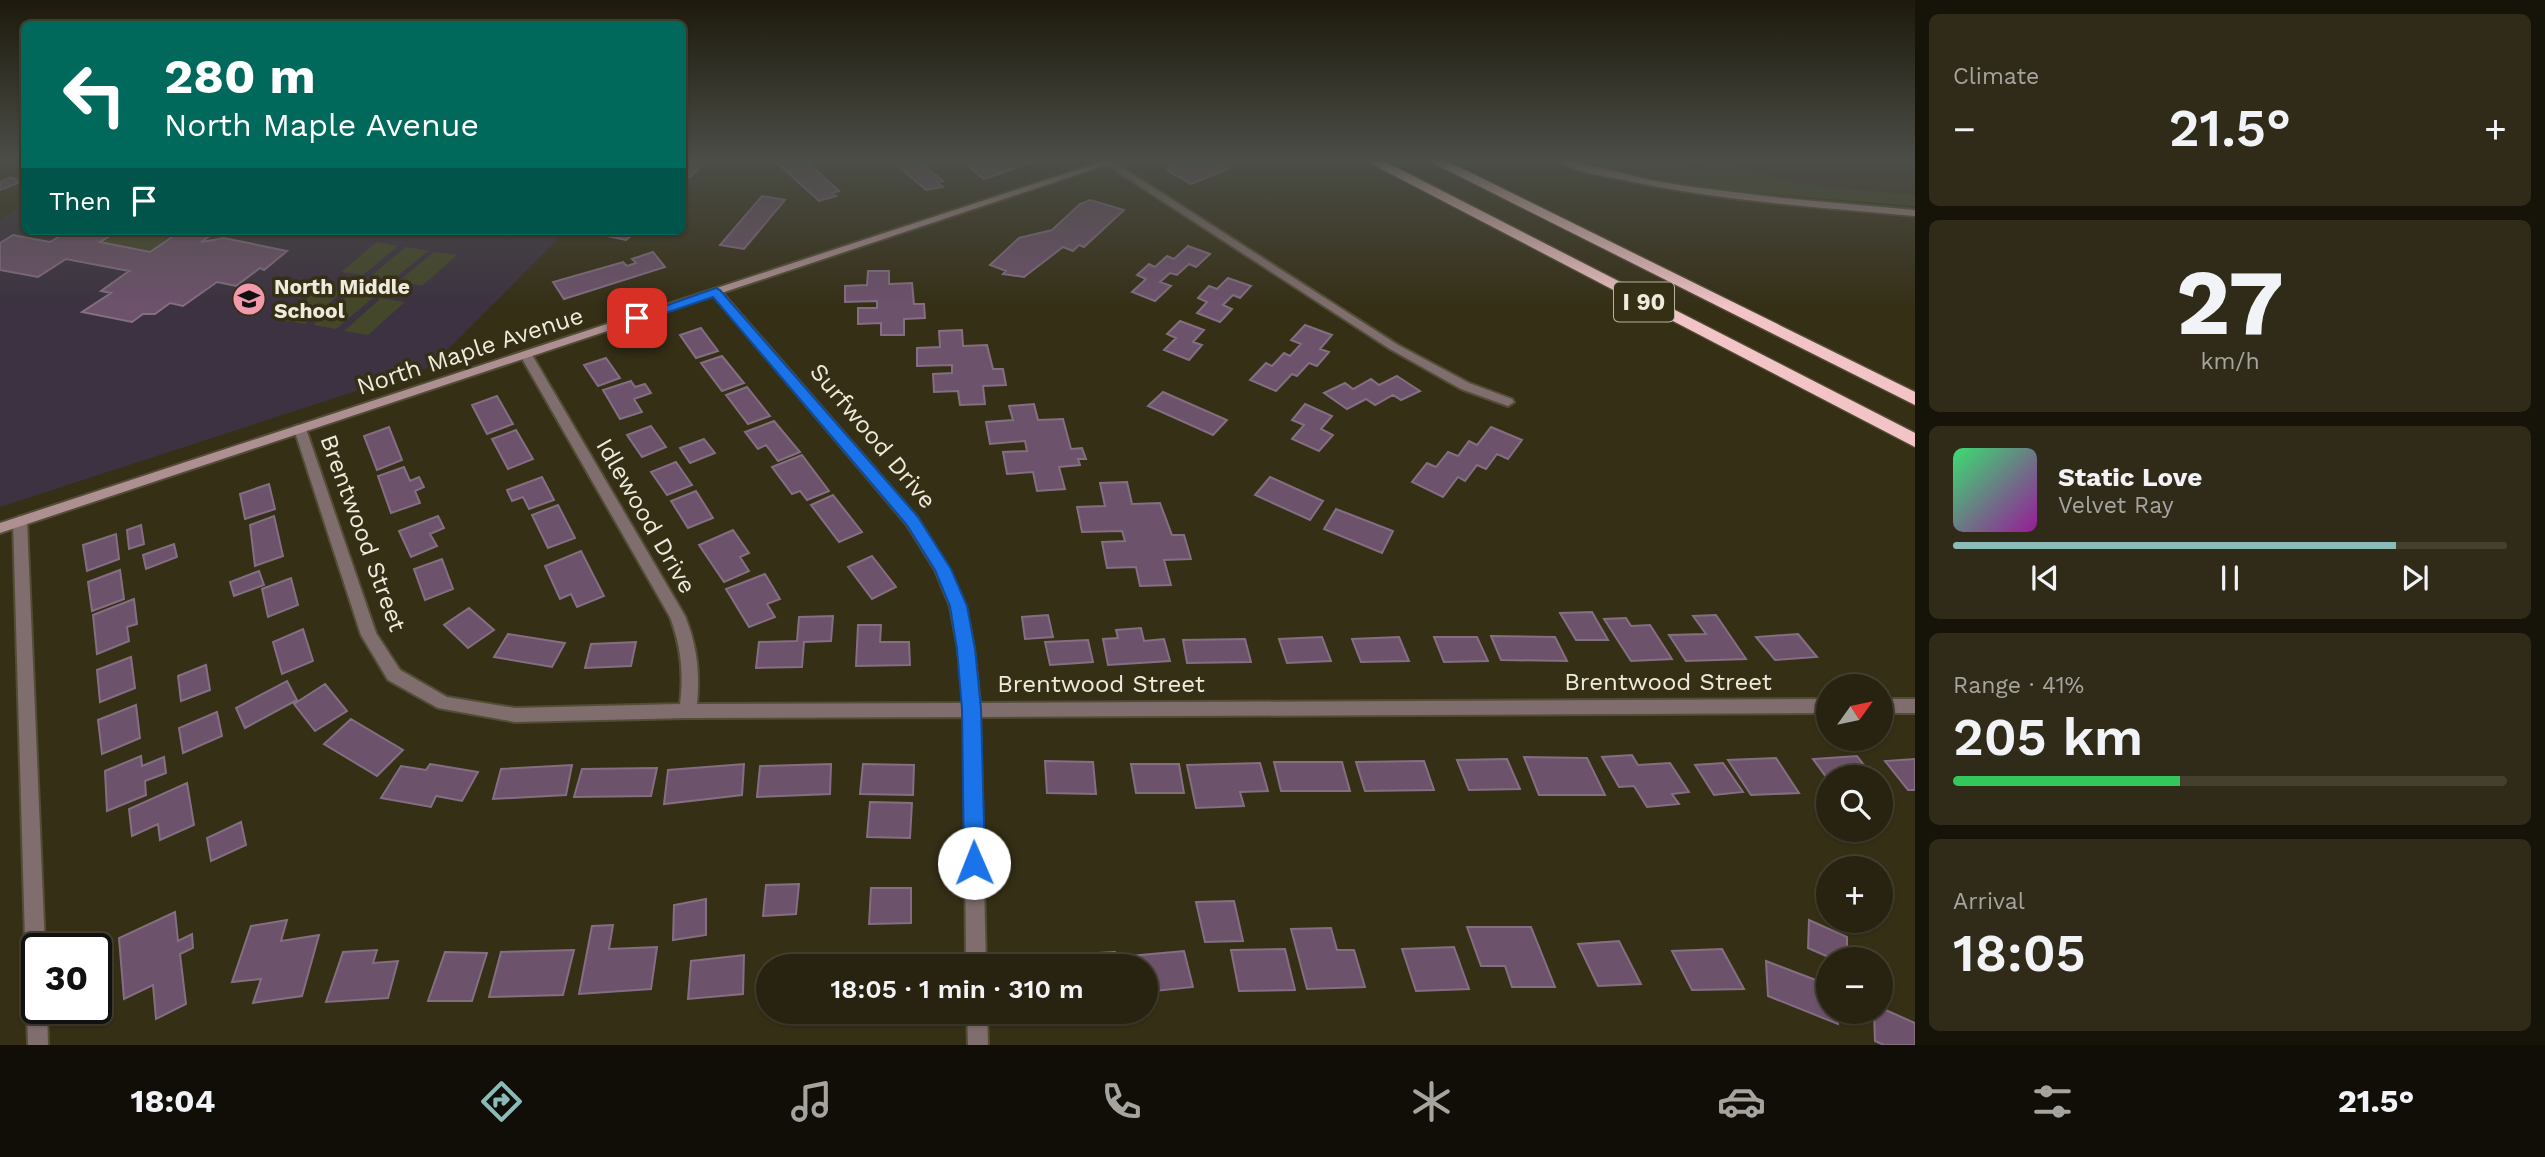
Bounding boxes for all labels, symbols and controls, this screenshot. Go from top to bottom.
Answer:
text: 280 m [164,47,316,105]
icon: left [49,49,140,140]
text: Climate [1953,63,2039,90]
text: 21.5° [2169,98,2291,159]
text: North Maple Avenue [164,106,479,144]
text: − [1953,107,1976,151]
text: + [2484,107,2507,151]
icon: arrive [125,182,163,220]
text: Then [49,186,111,216]
text: 27 [2176,249,2284,356]
place label: North Middle School [274,274,410,323]
school or university icon: North Middle School [230,280,268,318]
road number: I 90 [1614,282,1674,322]
pin [607,288,667,348]
icon: arrive [618,299,656,337]
street label: North Maple Avenue [353,301,587,401]
text: km/h [2200,348,2260,375]
street label: Surfwood Drive [804,358,942,514]
street label: Brentwood Street [314,431,412,635]
street label: Idlewood Drive [590,434,702,598]
text: Static Love [2058,462,2202,492]
text: Velvet Ray [2058,492,2174,519]
icon: previous [2026,559,2064,597]
icon: pause [2211,559,2249,597]
icon: next [2396,559,2434,597]
street label: Brentwood Street [1564,668,1772,696]
street label: Brentwood Street [997,670,1205,698]
text: Range · 41% [1953,672,2084,699]
north arrow [1816,674,1894,751]
map controls [1816,674,1893,1024]
text: 205 km [1953,707,2143,768]
button: search [1816,765,1893,842]
position arrow [937,826,1011,900]
button: + [1816,856,1893,933]
text: Arrival [1953,888,2025,915]
text: 18:05 [1953,923,2086,984]
speed limit sign: 30 [21,933,112,1024]
button: − [1816,947,1893,1024]
text: 18:05 · 1 min · 310 m [830,974,1084,1004]
icon: directions [477,1077,526,1126]
icon: music [787,1077,836,1126]
icon: phone [1097,1077,1146,1126]
icon: climate [1407,1077,1456,1126]
icon: car [1717,1077,1766,1126]
icon: filters [2028,1077,2077,1126]
text: 18:04 [131,1082,215,1120]
text: 21.5° [2338,1082,2414,1120]

